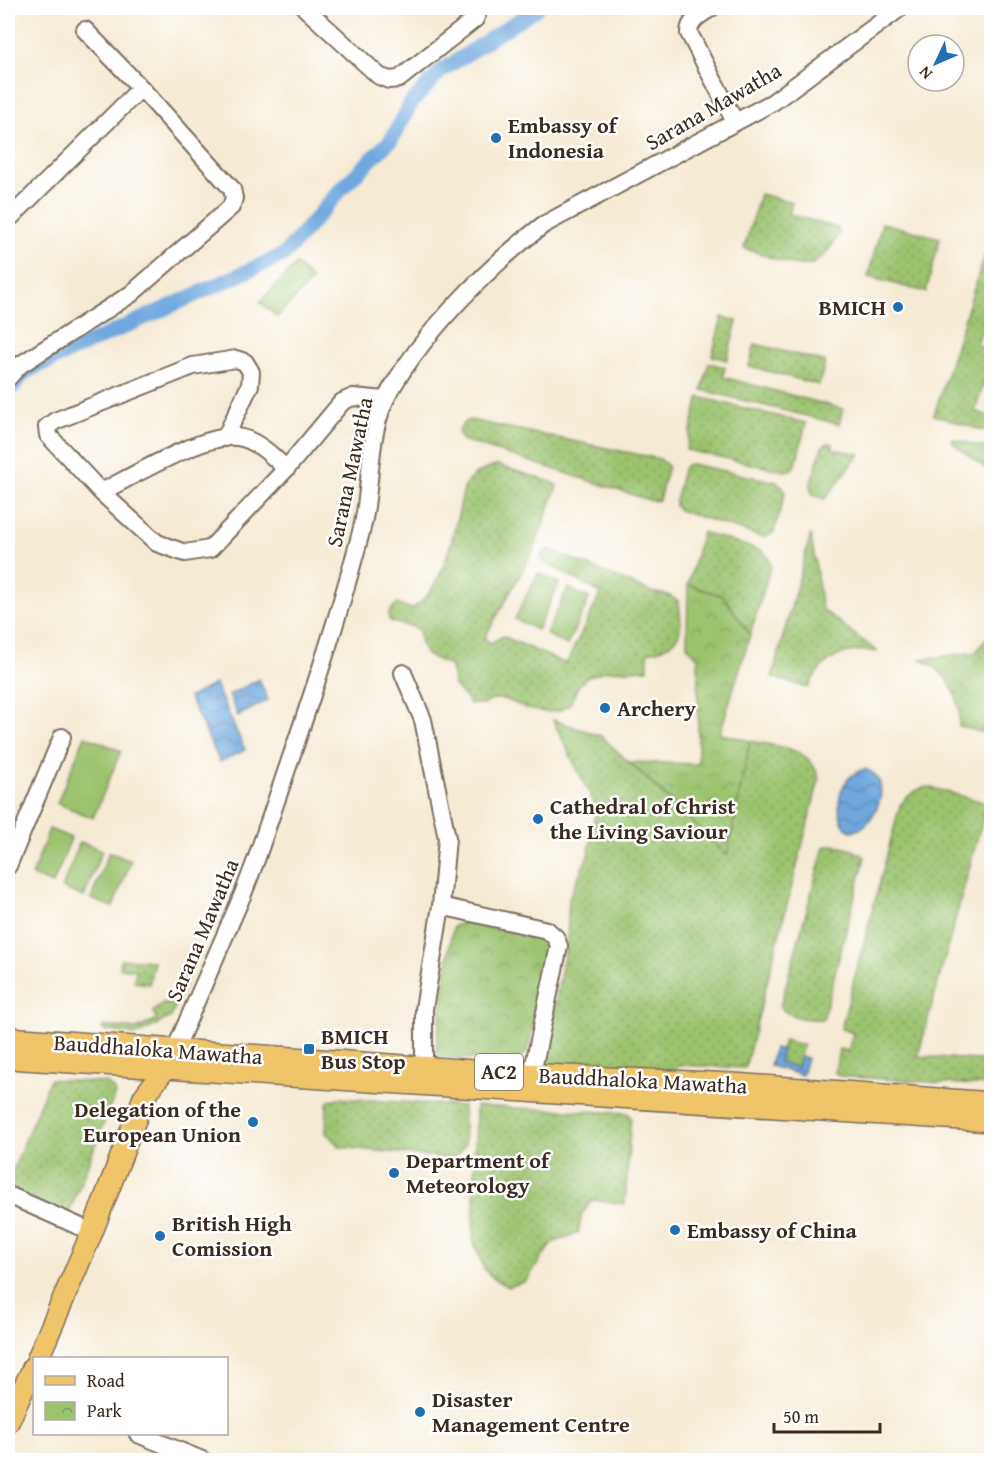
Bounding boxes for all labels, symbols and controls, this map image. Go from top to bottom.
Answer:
north arrow [906,33,966,93]
street label: Sarana Mawatha [639,54,787,158]
text: N [913,61,938,86]
place label: Embassy of Indonesia [508,109,619,166]
marker: Embassy of Indonesia [489,131,503,145]
place label: BMICH [818,291,886,323]
marker: BMICH [891,300,905,314]
street label: Sarana Mawatha [318,394,381,550]
place label: Archery [617,692,697,724]
marker: Archery [598,701,612,715]
place label: Cathedral of Christ the Living Saviour [550,790,736,847]
marker: Cathedral of Christ the Living Saviour [531,812,545,826]
street label: Sarana Mawatha [158,853,247,1006]
place label: BMICH Bus Stop [321,1020,406,1077]
street label: Bauddhaloka Mawatha [53,1026,264,1072]
marker: BMICH Bus Stop [302,1042,316,1056]
road number: AC2 [475,1054,523,1090]
street label: Bauddhaloka Mawatha [538,1059,749,1101]
place label: Delegation of the European Union [74,1093,241,1150]
marker: Delegation of the European Union [246,1115,260,1129]
place label: Department of Meteorology [406,1144,551,1201]
marker: Department of Meteorology [387,1166,401,1180]
place label: British High Comission [172,1207,292,1264]
place label: Embassy of China [687,1214,857,1246]
marker: Embassy of China [668,1223,682,1237]
marker: British High Comission [153,1229,167,1243]
legend [33,1357,228,1435]
text: Road [87,1367,125,1394]
place label: Disaster Management Centre [432,1383,630,1440]
scale bar [774,1396,880,1434]
text: Park [87,1397,123,1424]
text: 50 m [783,1403,819,1430]
marker: Disaster Management Centre [413,1405,427,1419]

